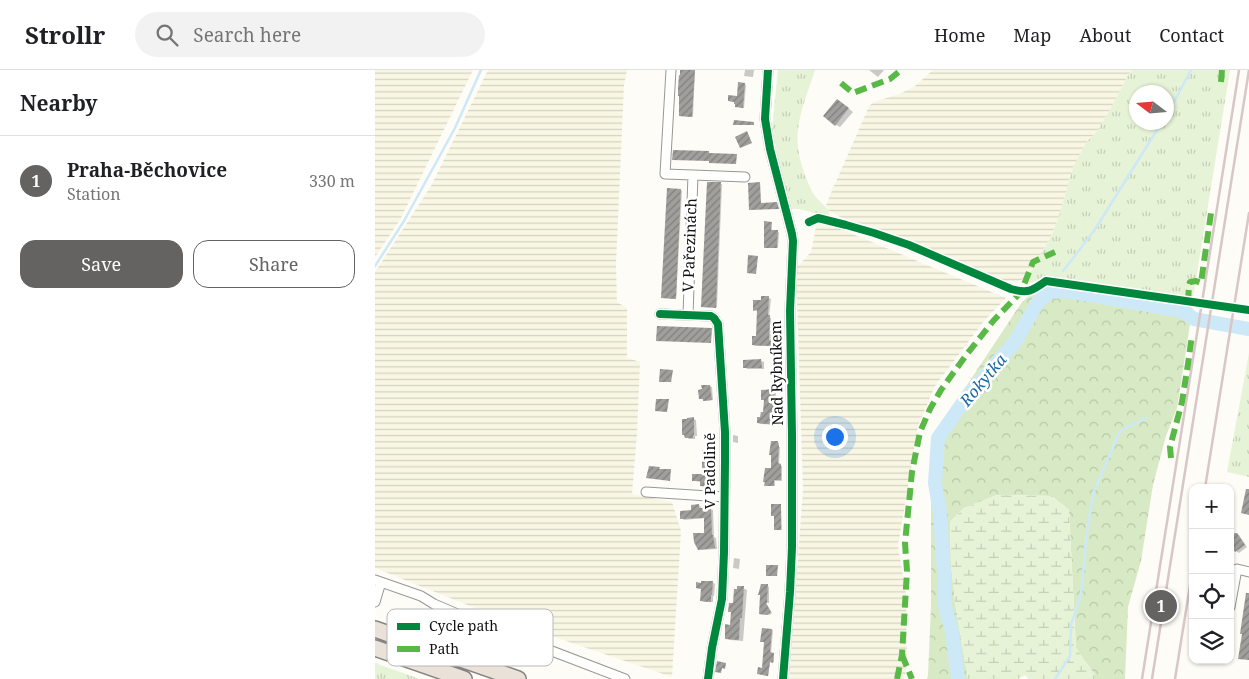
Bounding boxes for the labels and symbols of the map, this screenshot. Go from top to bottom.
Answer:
north arrow [1129,85,1174,130]
street label: V Pařezinách [677,197,701,292]
street label: Nad Rybníkem [765,320,787,426]
water label: Rokytka [954,349,1012,411]
your location [822,424,848,450]
street label: V Padolině [699,433,719,509]
pin: 1 [1145,587,1177,625]
legend [387,609,553,666]
text: Cycle path [429,616,498,635]
text: Path [429,639,459,658]

